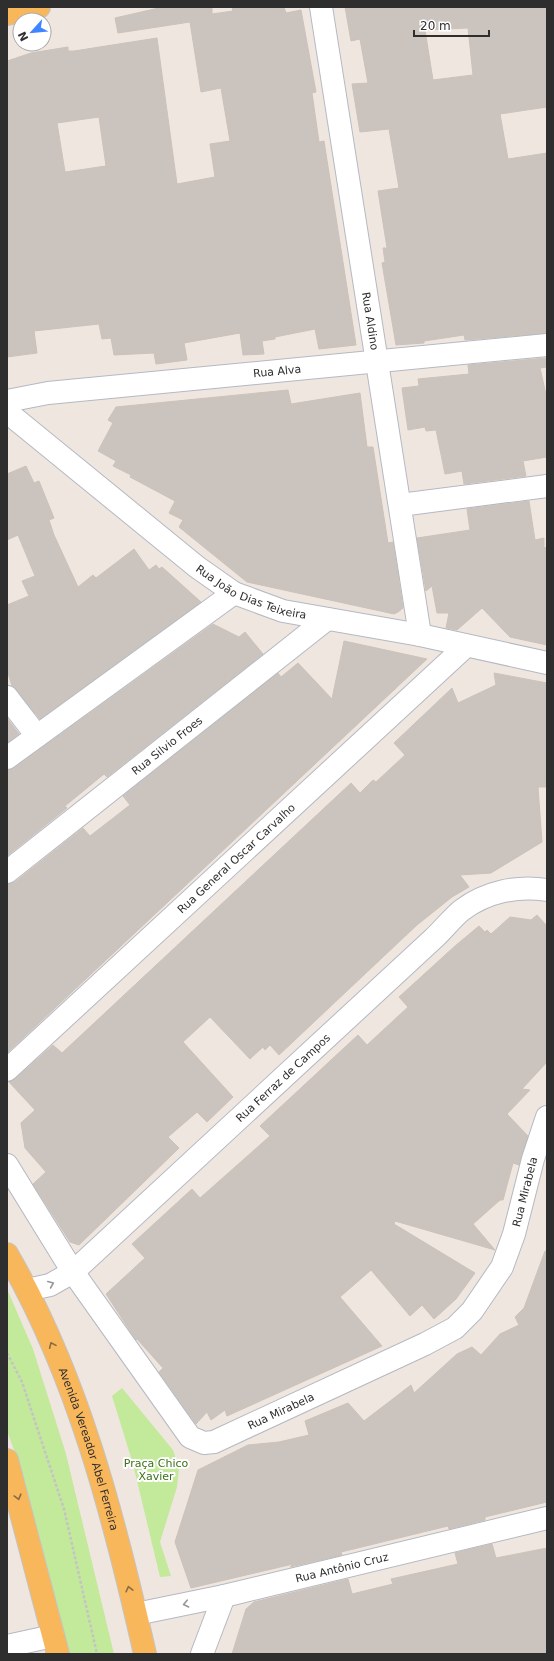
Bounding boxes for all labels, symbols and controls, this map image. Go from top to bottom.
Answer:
north arrow [12,12,52,52]
scale bar [414,12,489,38]
text: 20 m [420,19,451,33]
text: N [16,29,31,43]
street label: Rua Aldino [360,291,382,351]
street label: Rua Alva [253,362,302,380]
street label: Rua João Dias Teixeira [194,562,308,622]
street label: Rua Silvio Froes [129,713,205,777]
street label: Rua General Oscar Carvalho [175,801,298,916]
street label: Rua Ferraz de Campos [233,1031,333,1125]
street label: Rua Mirabela [510,1155,540,1228]
one-way arrow [47,1280,54,1288]
one-way arrow [49,1342,57,1350]
street label: Avenida Vereador Abel Ferreira [56,1366,121,1532]
street label: Rua Mirabela [246,1390,316,1432]
park label: Praça Chico Xavier [124,1457,189,1483]
one-way arrow [13,1494,22,1501]
street label: Rua Antônio Cruz [294,1550,390,1585]
one-way arrow [126,1586,134,1592]
one-way arrow [183,1599,189,1608]

